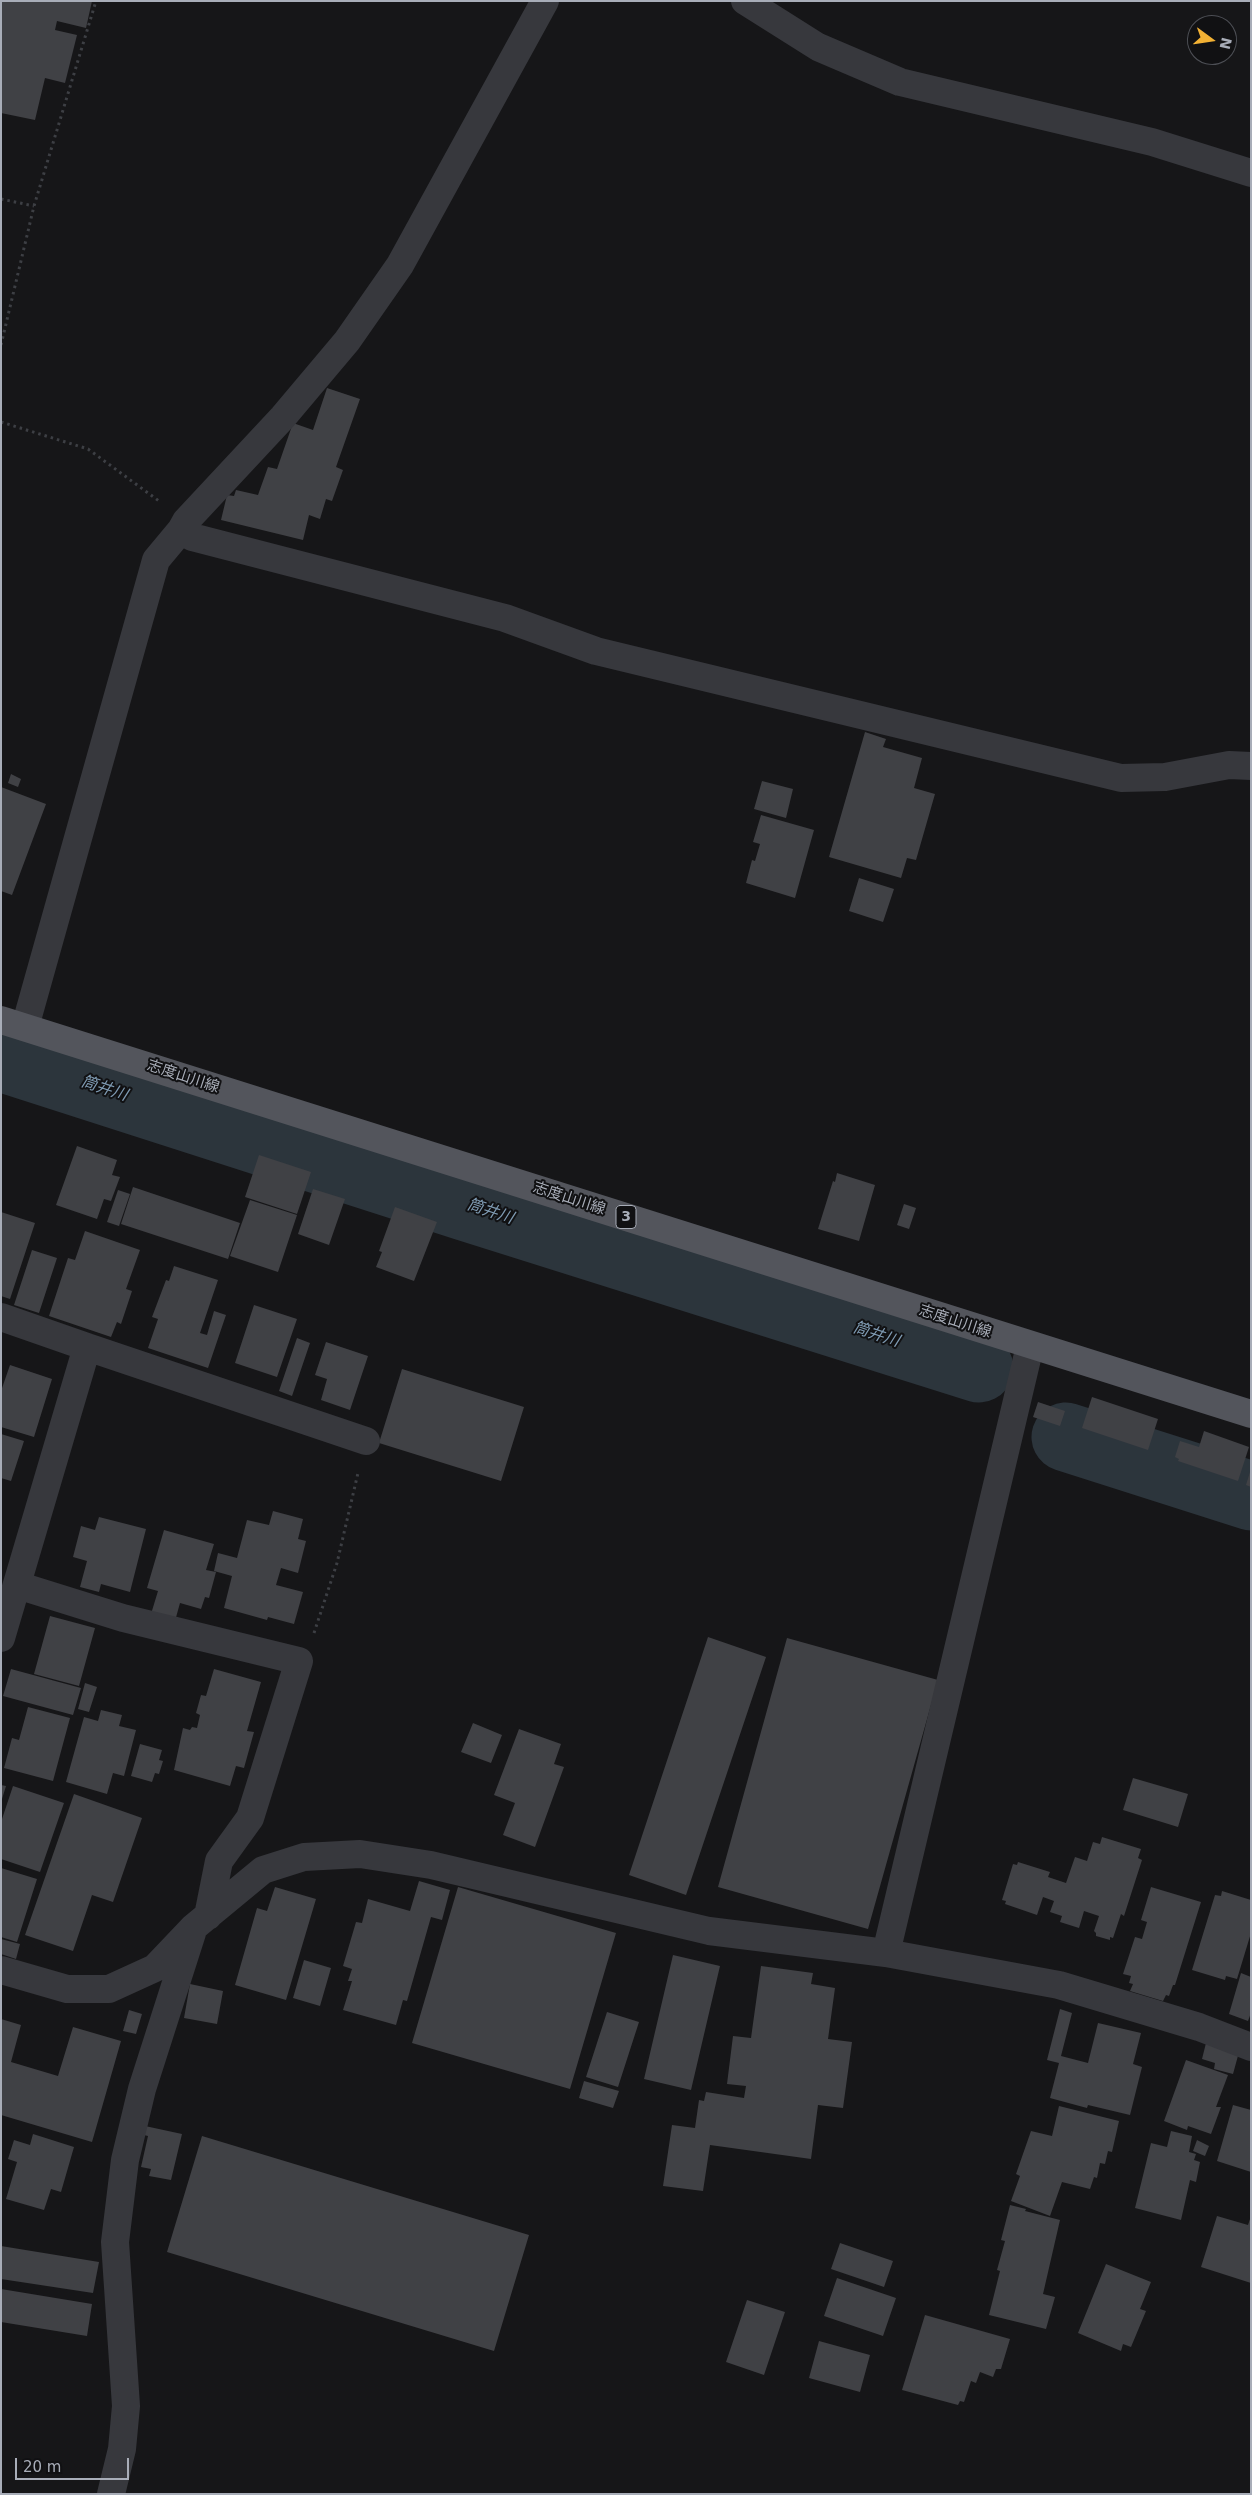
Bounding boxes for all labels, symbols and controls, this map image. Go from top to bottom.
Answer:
north arrow [1187,15,1237,65]
text: N [1216,36,1235,51]
street label: 志度山川線 [145,1057,221,1097]
water label: 筒井川 [78,1072,130,1106]
street label: 志度山川線 [531,1179,607,1219]
water label: 筒井川 [464,1195,516,1229]
road number: 3 [616,1206,636,1228]
street label: 志度山川線 [917,1302,993,1342]
water label: 筒井川 [850,1318,902,1352]
scale bar [18,2448,131,2480]
text: 20 m [23,2458,61,2476]

